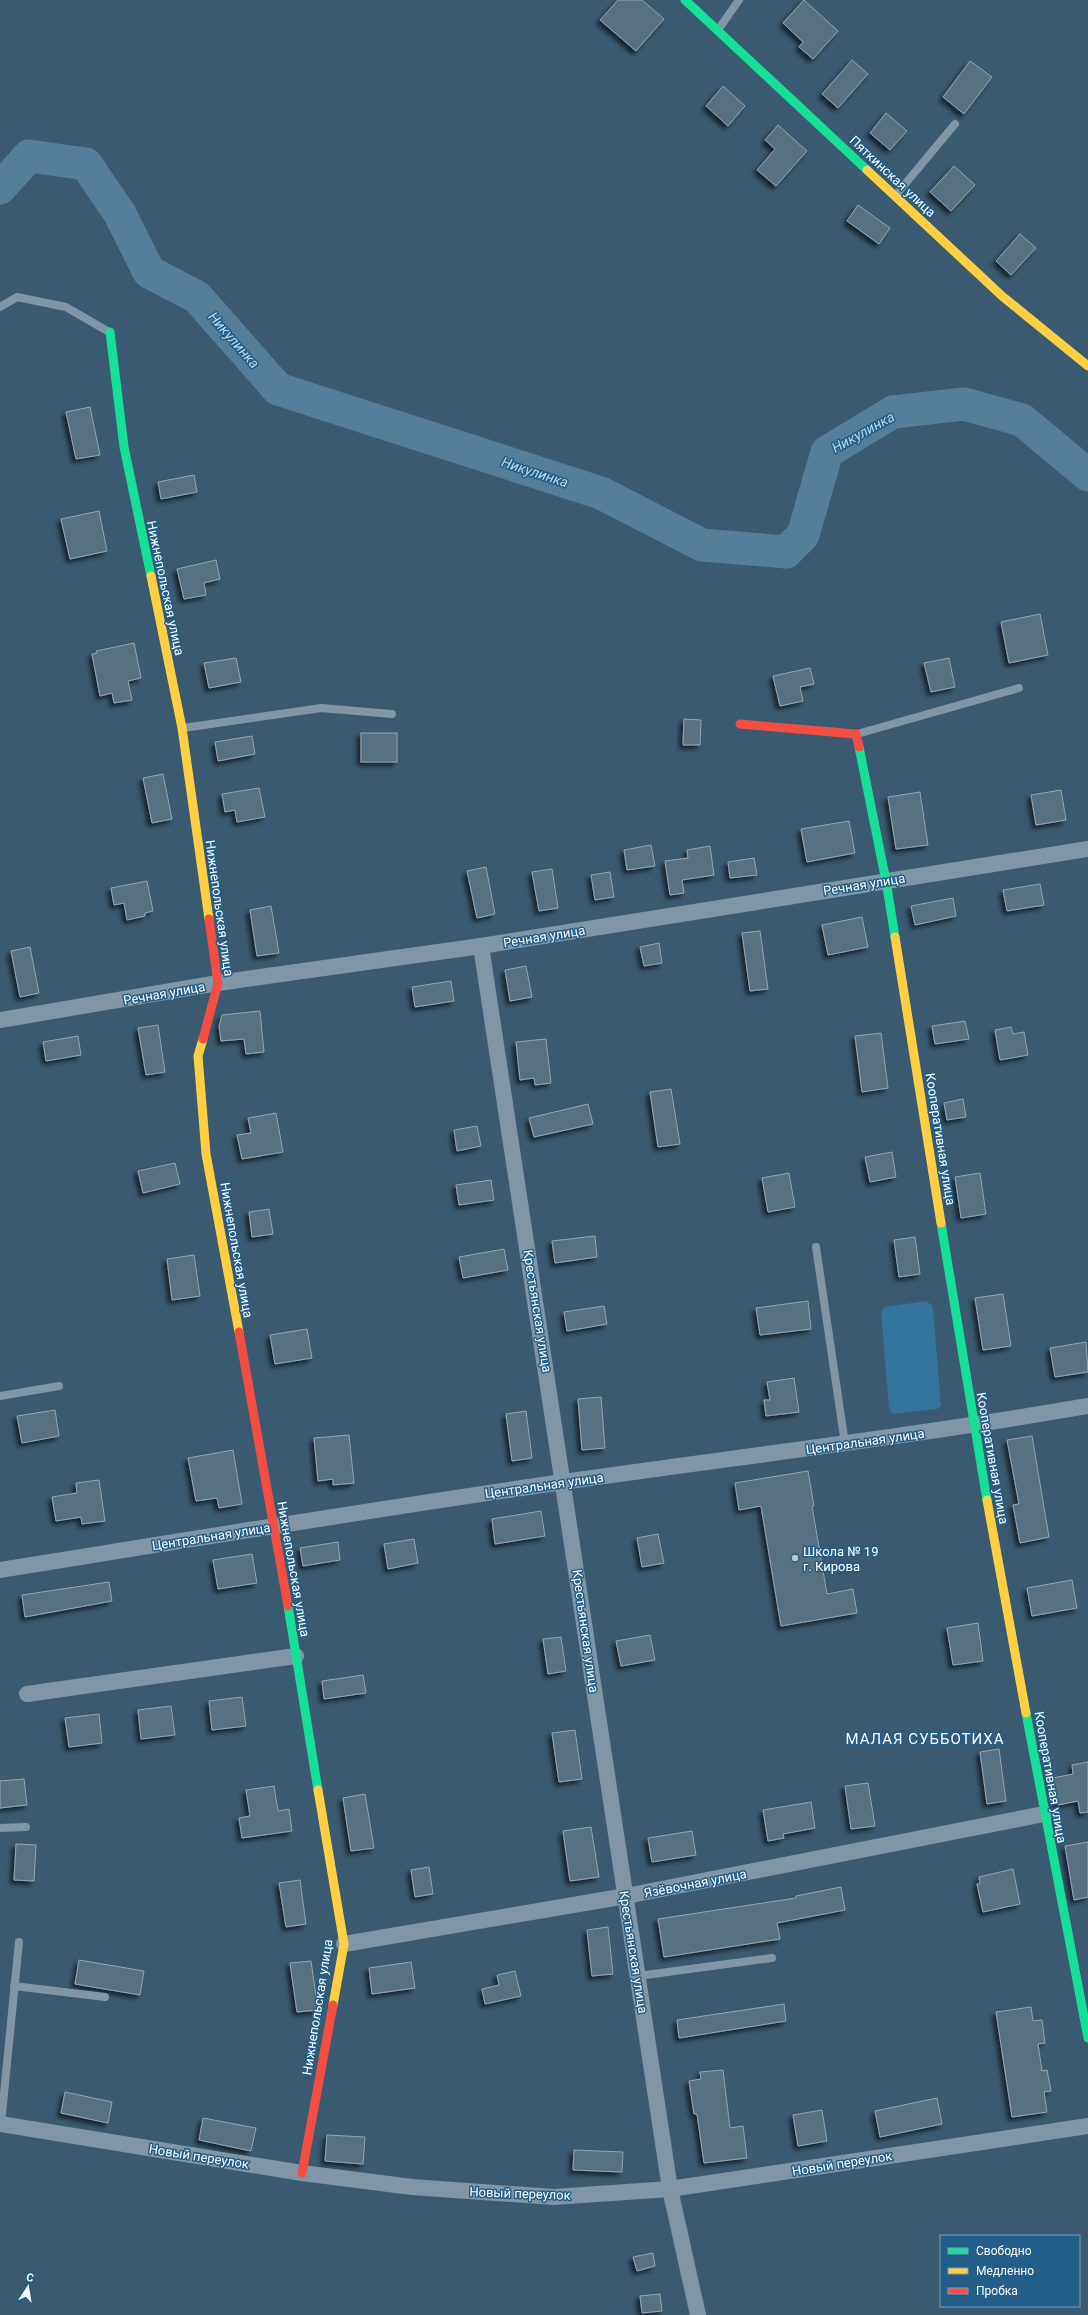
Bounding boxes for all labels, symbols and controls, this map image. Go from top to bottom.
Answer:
street label: Пяткинская улица [847,133,939,220]
water label: Никулинка [205,309,263,371]
water label: Никулинка [829,408,897,456]
water label: Никулинка [500,454,570,490]
street label: Нижнепольская улица [144,519,187,657]
street label: Нижнепольская улица [203,839,236,977]
street label: Речная улица [822,871,906,898]
street label: Речная улица [502,923,586,950]
street label: Речная улица [122,979,206,1008]
street label: Кооперативная улица [923,1072,958,1206]
street label: Нижнепольская улица [217,1181,256,1319]
street label: Крестьянская улица [520,1249,555,1374]
street label: Кооперативная улица [974,1391,1011,1525]
street label: Центральная улица [805,1426,925,1457]
street label: Центральная улица [484,1470,604,1501]
street label: Нижнепольская улица [274,1500,313,1638]
street label: Центральная улица [151,1520,271,1553]
place label: Школа № 19 г. Кирова [803,1544,878,1574]
marker: Школа № 19 г. Кирова [790,1553,800,1563]
street label: Крестьянская улица [569,1569,602,1694]
street label: Кооперативная улица [1032,1710,1069,1844]
district label: МАЛАЯ СУББОТИХА [845,1730,1005,1748]
street label: Язёвочная улица [642,1866,748,1901]
street label: Крестьянская улица [616,1890,651,2015]
street label: Нижнепольская улица [299,1938,336,2076]
street label: Новый переулок [148,2141,250,2172]
street label: Новый переулок [791,2148,893,2179]
street label: Новый переулок [469,2184,571,2203]
legend [940,2235,1080,2307]
text: Свободно [976,2244,1032,2258]
text: Медленно [976,2264,1034,2278]
north arrow [8,2267,48,2307]
text: С [25,2271,35,2285]
text: Пробка [976,2284,1018,2298]

